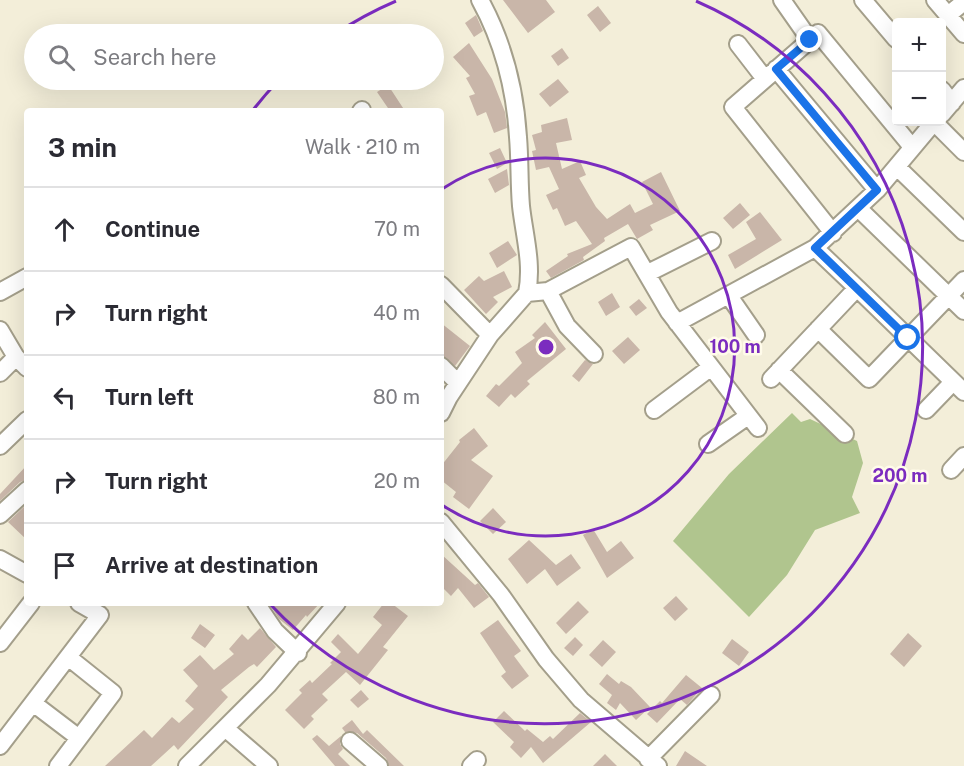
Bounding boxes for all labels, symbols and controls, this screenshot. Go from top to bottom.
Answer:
map controls [892,18,946,126]
button: + [892,18,946,72]
search box [24,24,444,90]
route end [796,26,822,52]
icon: search [45,41,78,74]
text: Search here [93,44,217,70]
button: − [892,72,946,126]
text: 3 min [48,132,117,163]
text: Walk · 210 m [305,135,420,159]
icon: ahead [48,213,81,246]
text: Continue [105,216,200,242]
text: 70 m [374,217,420,241]
icon: right [48,297,81,330]
text: Turn right [105,300,208,326]
text: 40 m [373,301,420,325]
route start [894,324,920,350]
text: 100 m [709,336,761,357]
centre of rings [536,337,556,357]
icon: left [48,381,81,414]
text: Turn left [105,384,194,410]
text: 80 m [373,385,420,409]
icon: right [48,465,81,498]
text: 200 m [873,465,927,486]
text: Turn right [105,468,208,494]
text: 20 m [374,469,420,493]
icon: arrive [48,549,81,582]
text: Arrive at destination [105,552,318,578]

